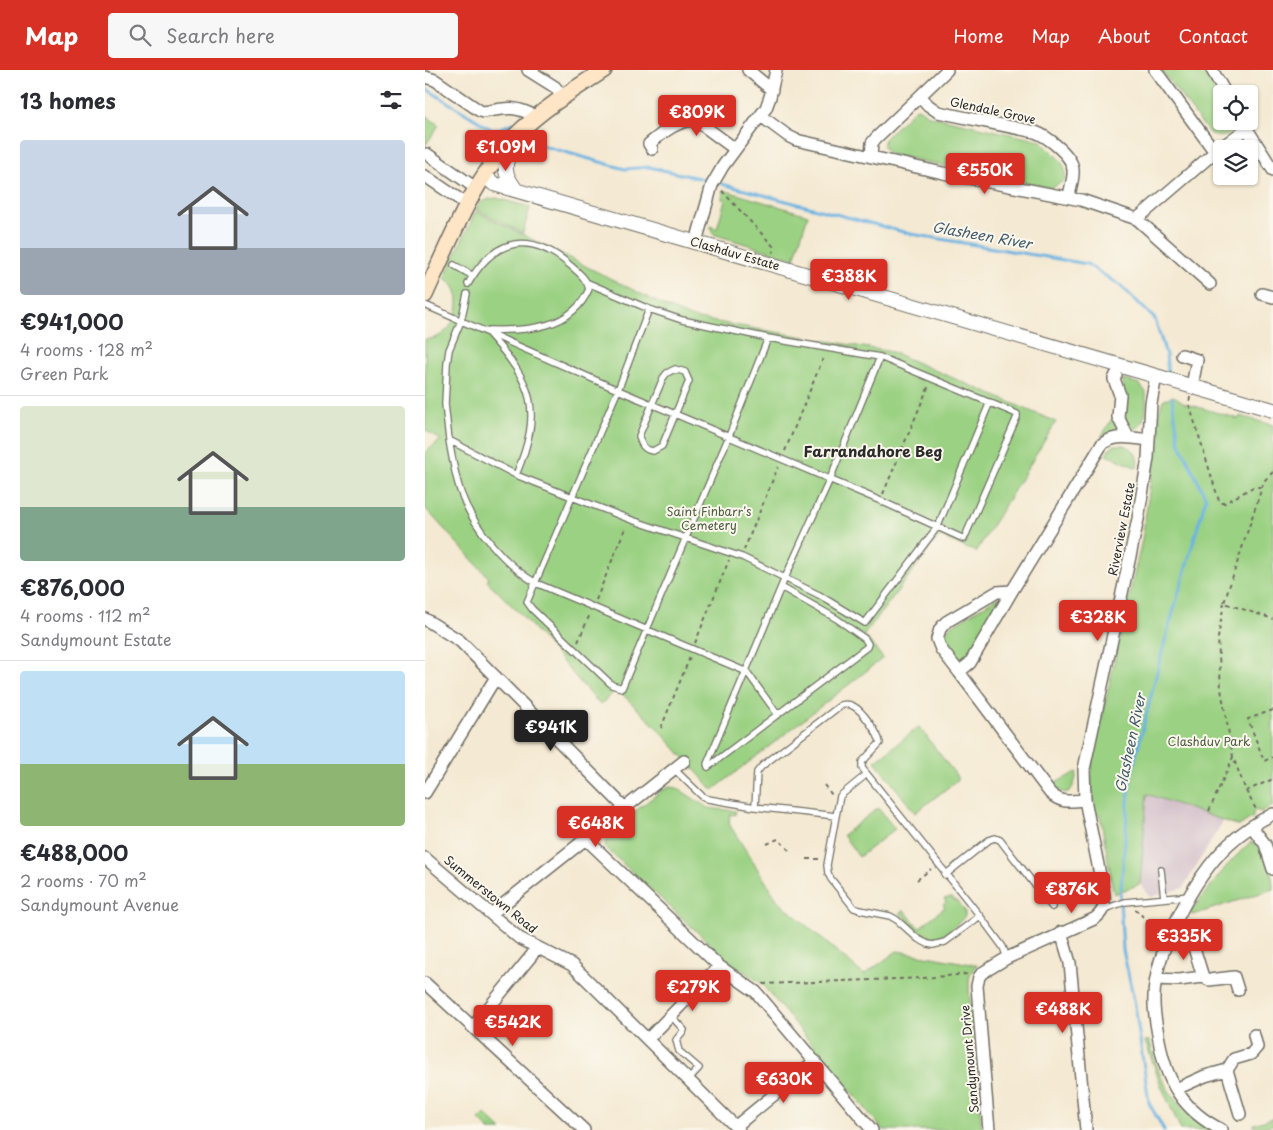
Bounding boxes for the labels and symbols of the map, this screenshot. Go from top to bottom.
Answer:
street label: Glendale Grove [948,92,1038,128]
pin: €809K [662,94,732,137]
pin: €1.09M [465,129,547,172]
pin: €550K [950,152,1020,195]
water label: Glasheen River [931,216,1035,254]
street label: Clashduv Estate [688,232,782,274]
pin: €388K [814,258,884,301]
district label: Farrandahore Beg [804,439,942,462]
street label: Riverview Estate [1103,481,1139,577]
park label: Saint Finbarr's Cemetery [667,502,752,534]
pin: €328K [1063,600,1133,642]
water label: Glasheen River [1109,690,1151,794]
pin: €941K [516,710,586,752]
park label: Clashduv Park [1168,732,1250,750]
pin: €648K [561,806,631,848]
street label: Summerstown Road [440,851,542,937]
pin: €876K [1037,872,1107,914]
pin: €335K [1149,918,1219,961]
pin: €279K [658,970,728,1012]
pin: €488K [1028,992,1098,1034]
pin: €542K [478,1004,548,1047]
street label: Sandymount Drive [955,1004,983,1114]
pin: €630K [749,1062,819,1104]

